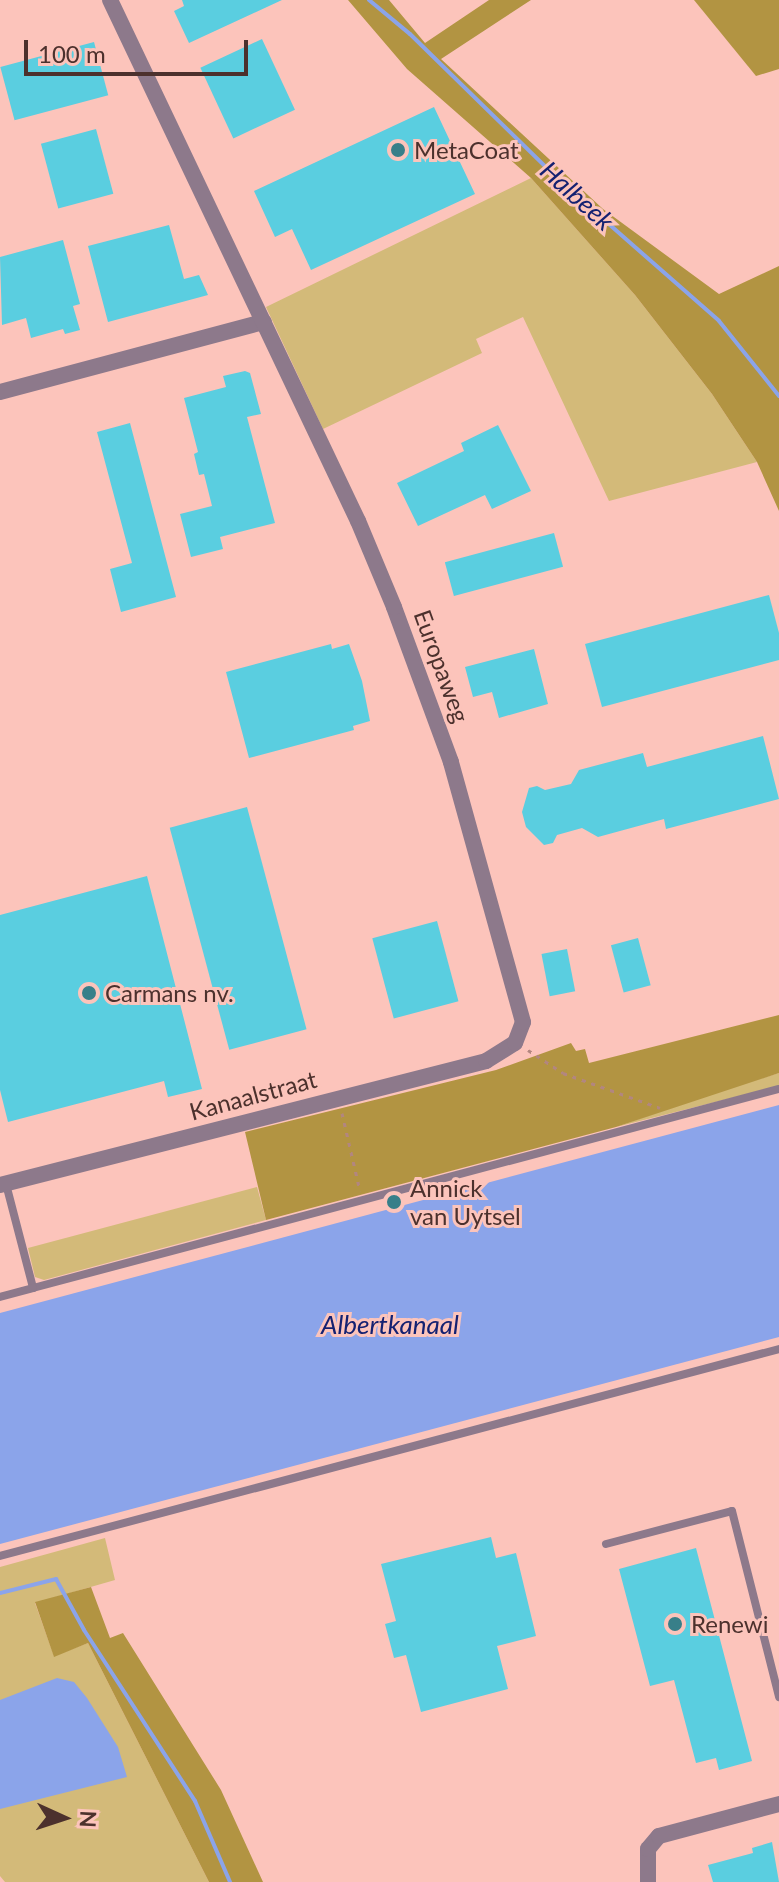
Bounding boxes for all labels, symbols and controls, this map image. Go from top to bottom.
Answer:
scale bar [28,24,252,74]
text: 100 m [38,39,106,68]
place label: MetaCoat [414,136,519,164]
marker: MetaCoat [389,141,407,159]
water label: Halbeek [534,155,620,237]
street label: Europaweg [408,606,476,726]
place label: Carmans nv. [105,979,234,1007]
marker: Carmans nv. [80,984,98,1002]
street label: Kanaalstraat [186,1064,320,1126]
place label: Annick van Uytsel [410,1174,521,1230]
marker: Annick van Uytsel [385,1193,403,1211]
water label: Albertkanaal [321,1309,459,1341]
place label: Renewi [691,1610,768,1638]
marker: Renewi [666,1615,684,1633]
north arrow [24,1778,104,1858]
text: N [75,1810,102,1828]

